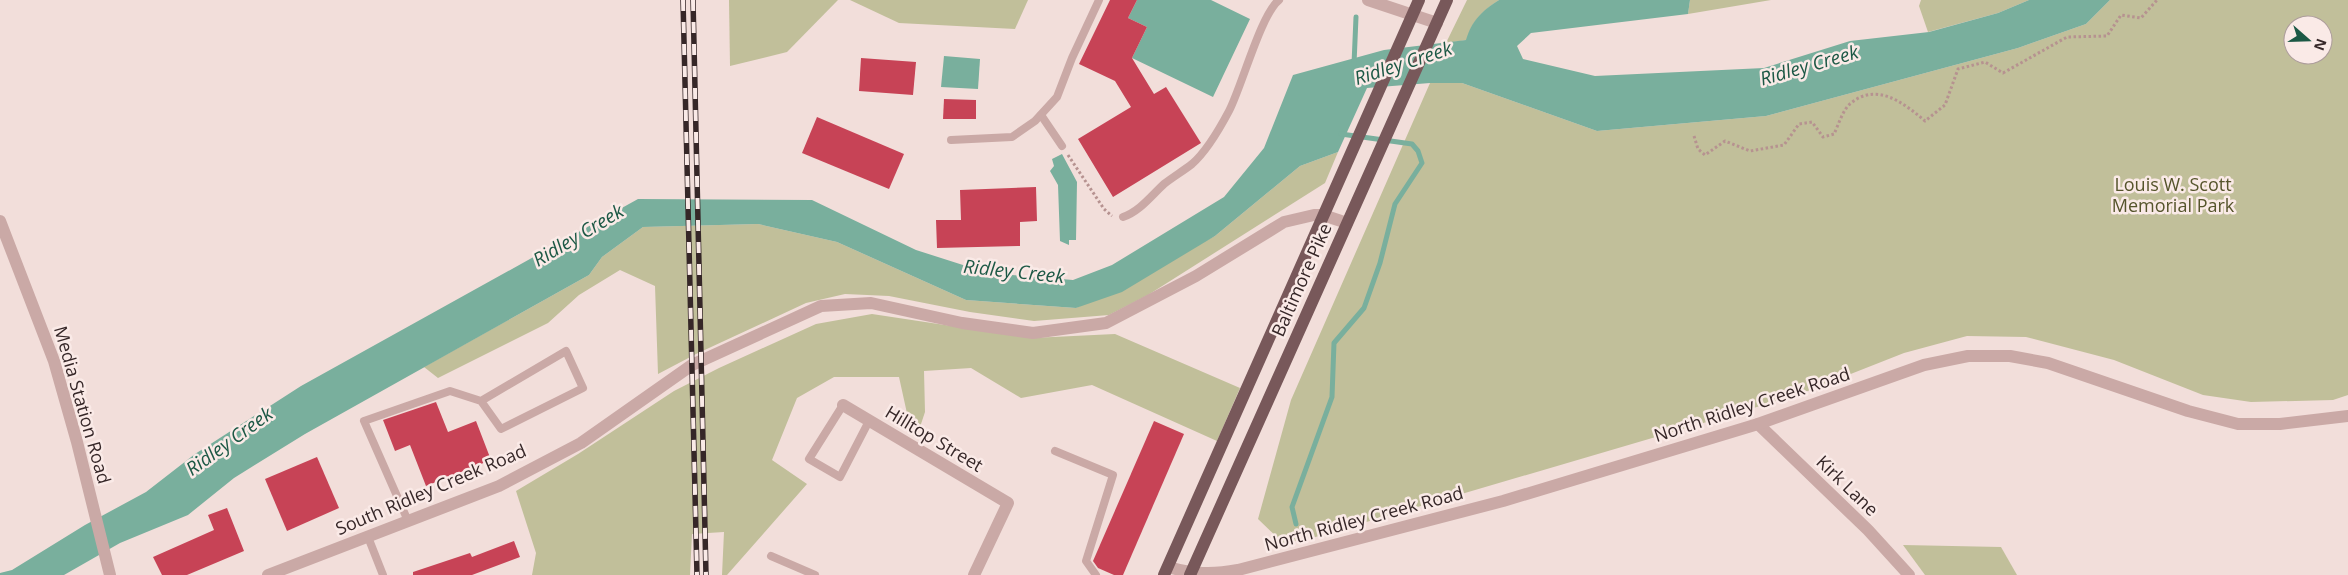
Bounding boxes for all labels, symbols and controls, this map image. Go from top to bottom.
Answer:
north arrow [2283,15,2333,65]
water label: Ridley Creek [1351,35,1456,91]
text: N [2310,36,2332,53]
water label: Ridley Creek [1757,38,1862,91]
park label: Louis W. Scott Memorial Park [2112,172,2235,217]
water label: Ridley Creek [528,197,629,272]
street label: Baltimore Pike [1265,219,1337,340]
water label: Ridley Creek [962,253,1067,289]
street label: Media Station Road [49,323,117,487]
street label: North Ridley Creek Road [1651,361,1853,447]
water label: Ridley Creek [180,400,278,481]
street label: Hilltop Street [881,400,988,477]
street label: South Ridley Creek Road [332,438,530,540]
street label: Kirk Lane [1811,450,1884,521]
street label: North Ridley Creek Road [1262,480,1466,556]

